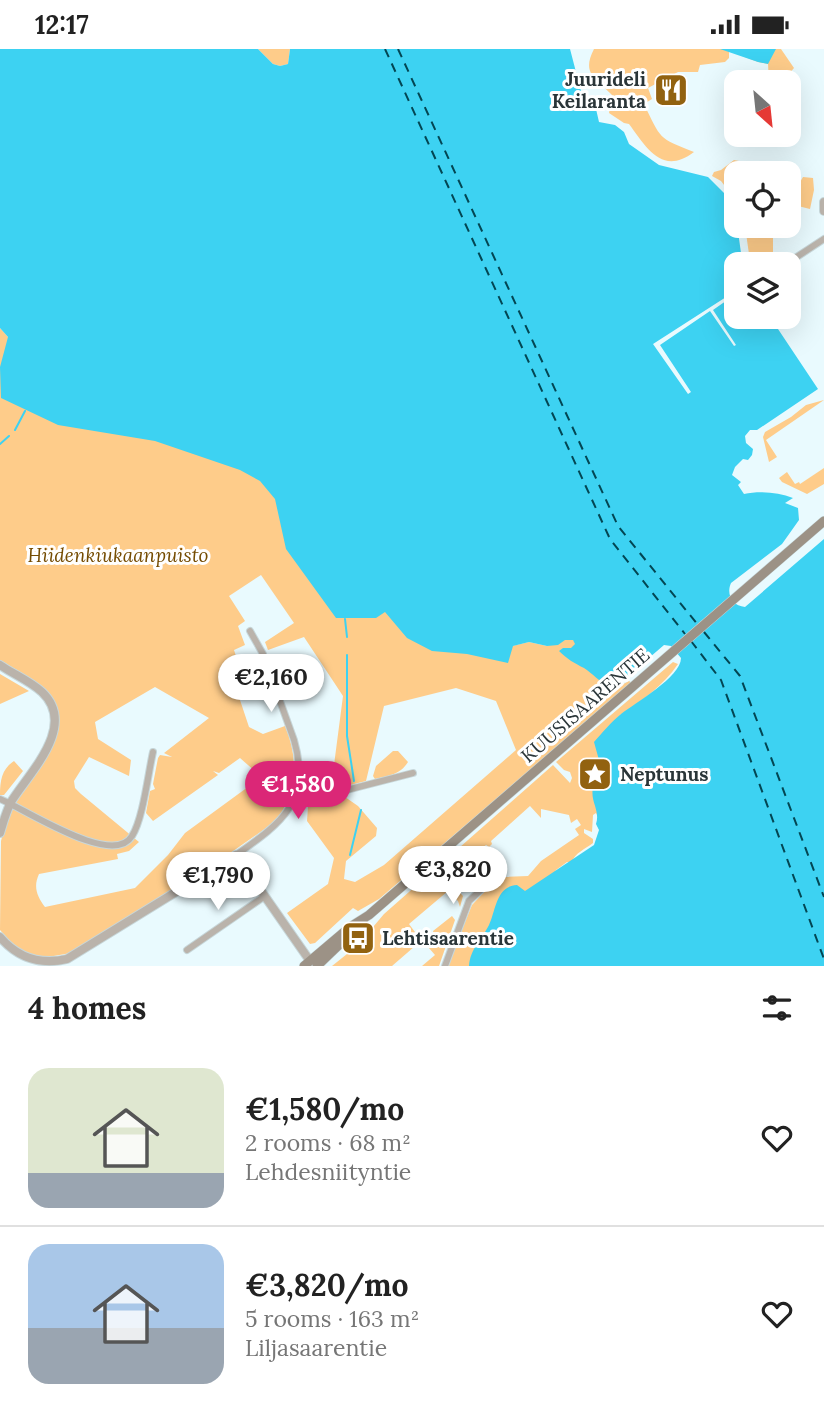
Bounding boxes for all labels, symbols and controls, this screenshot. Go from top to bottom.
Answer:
text: 12:17 [35,8,89,41]
place label: Juurideli Keilaranta [552,67,646,113]
north arrow [724,70,802,147]
map controls [724,70,801,329]
restaurant icon: Juurideli Keilaranta [652,71,690,109]
button: locate [724,161,801,238]
button: layers [724,252,801,329]
park label: Hiidenkiukaanpuisto [27,543,209,567]
street label: KUUSISAARENTIE [516,643,654,767]
pin: €2,160 [214,655,328,714]
text: €2,160 [234,662,308,691]
place icon: Neptunus [576,755,614,793]
pin: €1,580 [241,761,355,821]
place label: Neptunus [620,762,708,786]
text: €1,580 [261,769,335,798]
pin: €3,820 [396,847,510,906]
pin: €1,790 [161,853,275,912]
text: €3,820 [414,854,492,883]
text: €1,790 [182,860,254,889]
bus stop icon: Lehtisaarentie [339,919,377,957]
place label: Lehtisaarentie [382,926,514,950]
text: 4 homes [28,989,146,1027]
icon: filters [758,989,796,1027]
text: €1,580/mo [245,1090,404,1128]
icon: home [84,1096,168,1180]
icon: heart [758,1119,796,1157]
text: 2 rooms · 68 m² [245,1128,411,1157]
text: Lehdesniityntie [245,1157,411,1186]
text: €3,820/mo [245,1266,409,1304]
icon: home [84,1272,168,1356]
icon: heart [758,1295,796,1333]
text: 5 rooms · 163 m² [245,1304,419,1333]
text: Liljasaarentie [245,1333,387,1362]

